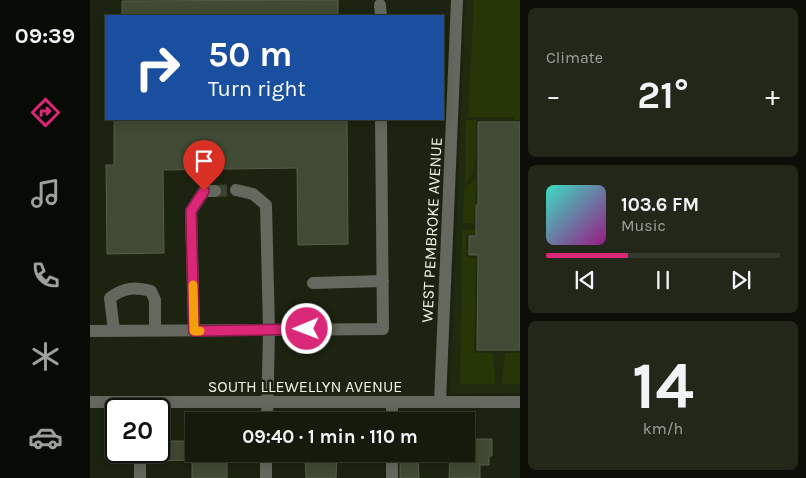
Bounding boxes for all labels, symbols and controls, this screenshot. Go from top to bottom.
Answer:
text: 09:39 [15,23,75,49]
text: 50 m [208,34,293,75]
icon: right [125,35,190,100]
text: Climate [546,48,603,67]
text: 21° [637,73,689,118]
text: Turn right [208,76,306,102]
text: − [546,79,561,112]
text: + [765,79,780,112]
icon: directions [28,95,63,130]
street label: WEST PEMBROKE AVENUE [417,137,446,323]
pin [183,140,225,191]
icon: arrive [190,147,218,175]
icon: music [28,176,63,211]
text: 103.6 FM [621,194,699,216]
text: Music [621,216,666,235]
icon: phone [28,258,63,293]
icon: previous [571,266,599,294]
icon: pause [649,266,677,294]
icon: next [727,266,755,294]
position arrow [280,302,332,354]
icon: climate [28,339,63,374]
text: 14 [632,348,694,424]
street label: SOUTH LLEWELLYN AVENUE [208,377,402,396]
speed limit sign: 20 [105,398,170,463]
text: km/h [643,419,683,438]
icon: car [28,420,63,455]
text: 09:40 · 1 min · 110 m [242,426,418,448]

